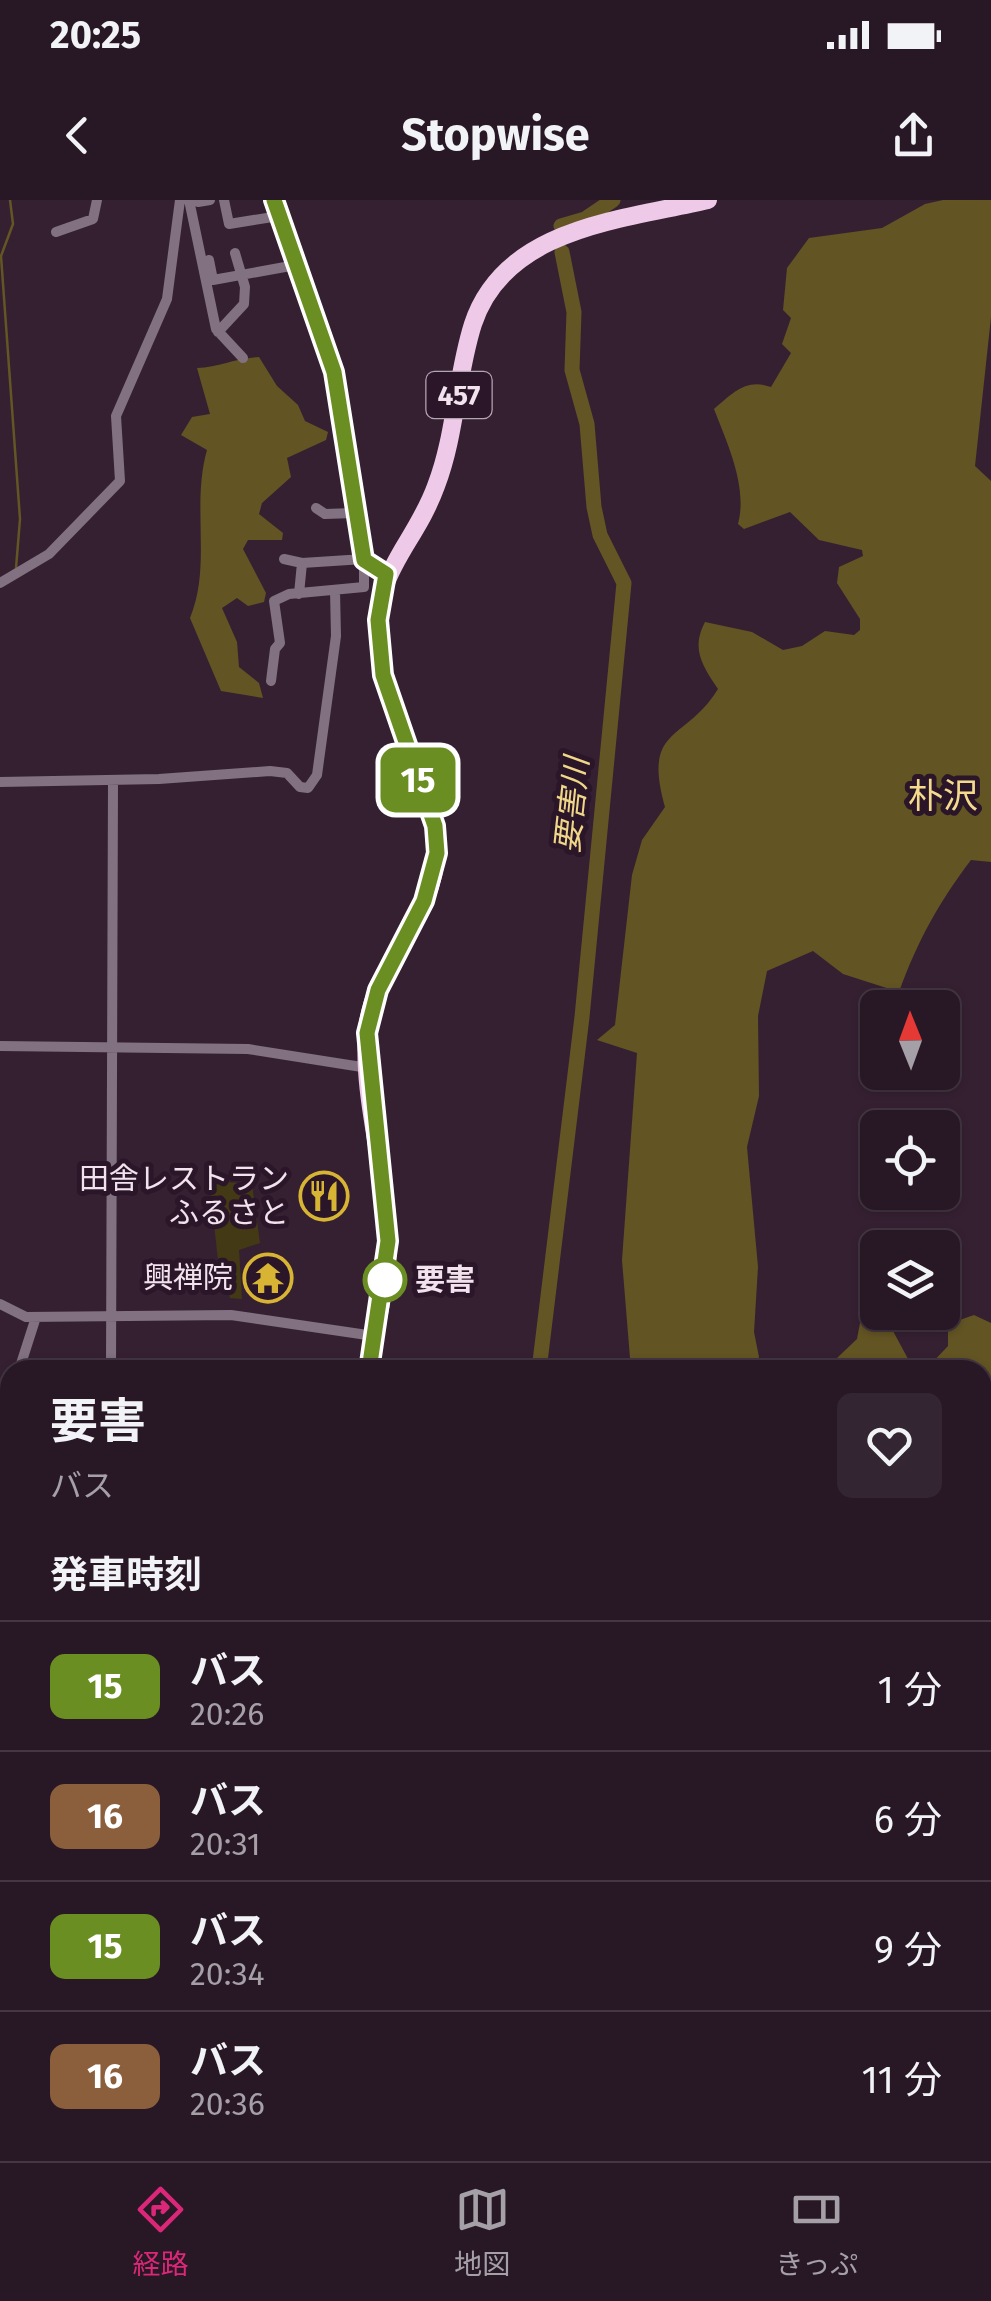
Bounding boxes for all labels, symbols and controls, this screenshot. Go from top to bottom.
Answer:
text: 20:25 [50,12,141,58]
icon: back [50,108,105,163]
text: Stopwise [401,108,590,162]
icon: share [886,108,941,163]
road number: 457 [426,372,492,418]
line badge: 15 [373,748,463,812]
water label: 要害川 [548,752,596,855]
text: 15 [400,759,436,801]
district label: 朴沢 [908,775,978,817]
north arrow [860,990,960,1090]
map controls [860,990,960,1330]
button: locate [860,1110,960,1210]
place label: 田舎レストラン ふるさと [79,1161,289,1231]
restaurant icon: 田舎レストラン ふるさと [298,1170,350,1222]
button: layers [860,1230,960,1330]
temple icon: 興禅院 [242,1252,294,1304]
marker: 要害 [364,1259,406,1301]
place label: 興禅院 [143,1260,233,1296]
place label: 要害 [415,1262,475,1298]
text: 要害 [50,1393,146,1451]
button: heart [837,1393,942,1498]
text: バス [50,1467,114,1505]
text: 発車時刻 [50,1552,202,1598]
text: バス [190,1648,266,1694]
text: 15 [87,1665,123,1707]
text: 1 分 [877,1667,942,1713]
text: 20:26 [190,1695,264,1733]
text: バス [190,1778,266,1824]
text: 16 [87,1795,123,1837]
text: 6 分 [874,1797,942,1843]
text: 20:31 [190,1825,261,1863]
text: バス [190,1908,266,1954]
text: 15 [87,1925,123,1967]
text: 9 分 [874,1927,942,1973]
text: 20:34 [190,1955,265,1993]
text: バス [190,2038,266,2084]
text: 16 [87,2055,123,2097]
text: 11 分 [862,2057,942,2103]
text: 20:36 [190,2085,265,2123]
tab: 経路 [133,2182,189,2282]
tab: 地図 [454,2182,510,2282]
tab: きっぷ [775,2182,858,2282]

